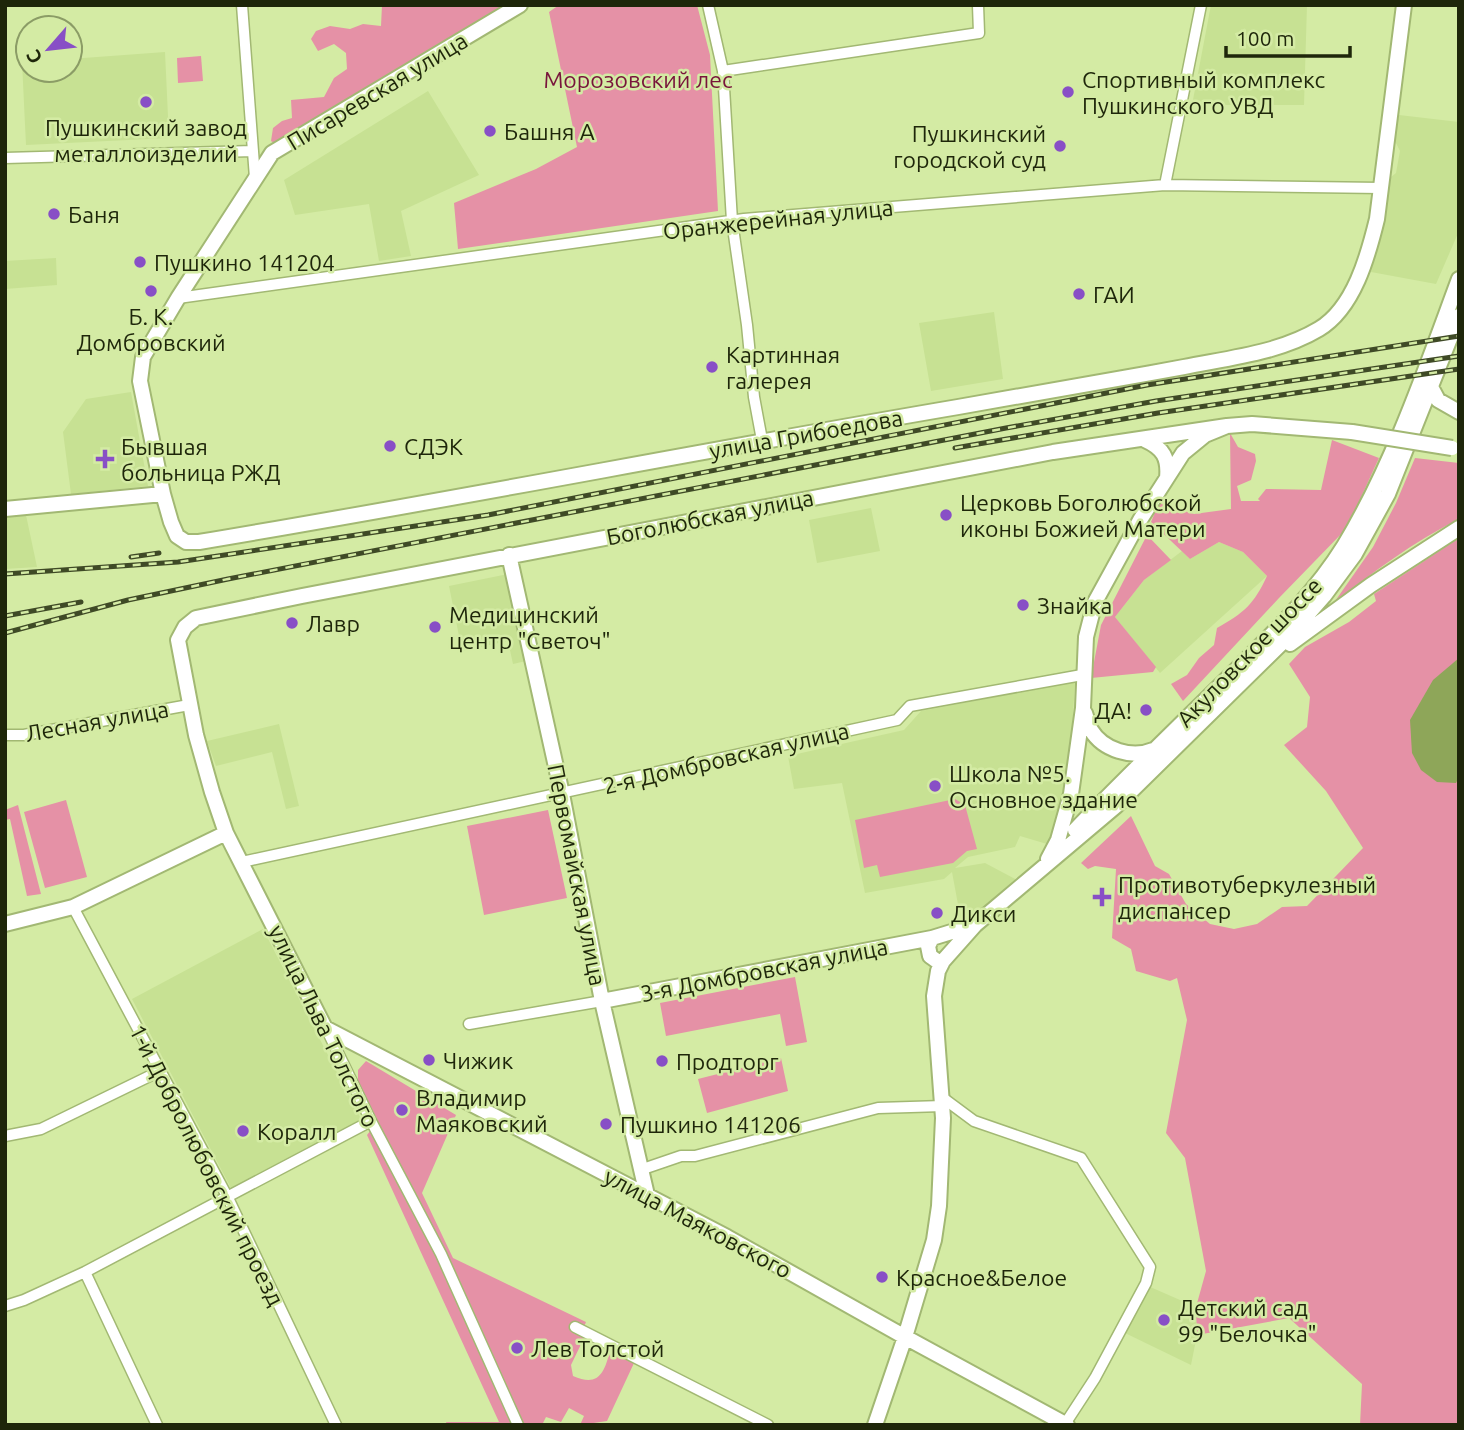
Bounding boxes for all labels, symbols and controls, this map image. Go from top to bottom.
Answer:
north arrow [14,14,84,84]
scale bar [1226,14,1350,58]
text: 100 m [1236,26,1294,50]
street label: Писаревская улица [282,27,472,155]
text: С [21,46,47,68]
park label: Морозовский лес [543,67,733,92]
place label: Спортивный комплекс Пушкинского УВД [1082,67,1326,118]
marker: Спортивный комплекс Пушкинского УВД [1060,84,1076,100]
marker: Пушкинский завод металлоизделий [138,94,154,110]
place label: Пушкинский завод металлоизделий [45,115,247,166]
place label: Башня А [504,119,595,144]
place label: Пушкинский городской суд [893,121,1046,172]
marker: Башня А [482,123,498,139]
marker: Пушкинский городской суд [1052,138,1068,154]
street label: Оранжерейная улица [662,194,894,244]
place label: Баня [68,202,120,227]
marker: Баня [46,206,62,222]
place label: Пушкино 141204 [154,250,335,275]
marker: Пушкино 141204 [132,254,148,270]
place label: ГАИ [1093,282,1135,307]
marker: Б. К. Домбровский [143,283,159,299]
marker: ГАИ [1071,286,1087,302]
place label: Б. К. Домбровский [76,304,226,355]
place label: Картинная галерея [726,342,840,393]
marker: Картинная галерея [704,359,720,375]
street label: улица Грибоедова [707,405,905,463]
place label: Бывшая больница РЖД [121,434,280,485]
place label: СДЭК [404,434,463,459]
marker: СДЭК [382,438,398,454]
marker: Бывшая больница РЖД [95,449,115,469]
street label: Боголюбская улица [604,485,816,549]
place label: Церковь Боголюбской иконы Божией Матери [960,490,1206,541]
marker: Церковь Боголюбской иконы Божией Матери [938,507,954,523]
street label: Акуловское шоссе [1172,573,1326,731]
place label: Знайка [1037,593,1112,618]
marker: Знайка [1015,597,1031,613]
place label: Медицинский центр "Светоч" [449,602,611,653]
place label: Лавр [306,611,360,636]
marker: Лавр [284,615,300,631]
marker: Медицинский центр "Светоч" [427,619,443,635]
street label: Лесная улица [23,696,171,746]
place label: ДА! [1094,698,1132,723]
marker: ДА! [1138,702,1154,718]
street label: 2-я Домбровская улица [601,718,851,798]
place label: Школа №5. Основное здание [949,761,1138,812]
street label: Первомайская улица [543,762,611,988]
marker: Школа №5. Основное здание [927,778,943,794]
place label: Противотуберкулезный диспансер [1118,872,1376,923]
marker: Противотуберкулезный диспансер [1092,887,1112,907]
place label: Дикси [951,901,1016,926]
marker: Дикси [929,905,945,921]
street label: улица Льва Толстого [264,921,384,1131]
street label: 3-я Домбровская улица [638,934,890,1006]
street label: 1-й Добролюбовский проезд [125,1020,289,1310]
place label: Чижик [443,1048,513,1073]
place label: Продторг [676,1049,779,1074]
marker: Чижик [421,1052,437,1068]
marker: Продторг [654,1053,670,1069]
place label: Владимир Маяковский [416,1085,548,1136]
marker: Владимир Маяковский [394,1102,410,1118]
place label: Пушкино 141206 [620,1112,801,1137]
marker: Пушкино 141206 [598,1116,614,1132]
place label: Коралл [257,1119,336,1144]
marker: Коралл [235,1123,251,1139]
street label: улица Маяковского [600,1163,796,1283]
place label: Красное&Белое [896,1265,1067,1290]
marker: Красное&Белое [874,1269,890,1285]
place label: Детский сад 99 "Белочка" [1178,1295,1317,1346]
marker: Детский сад 99 "Белочка" [1156,1312,1172,1328]
place label: Лев Толстой [531,1336,664,1361]
marker: Лев Толстой [509,1340,525,1356]

